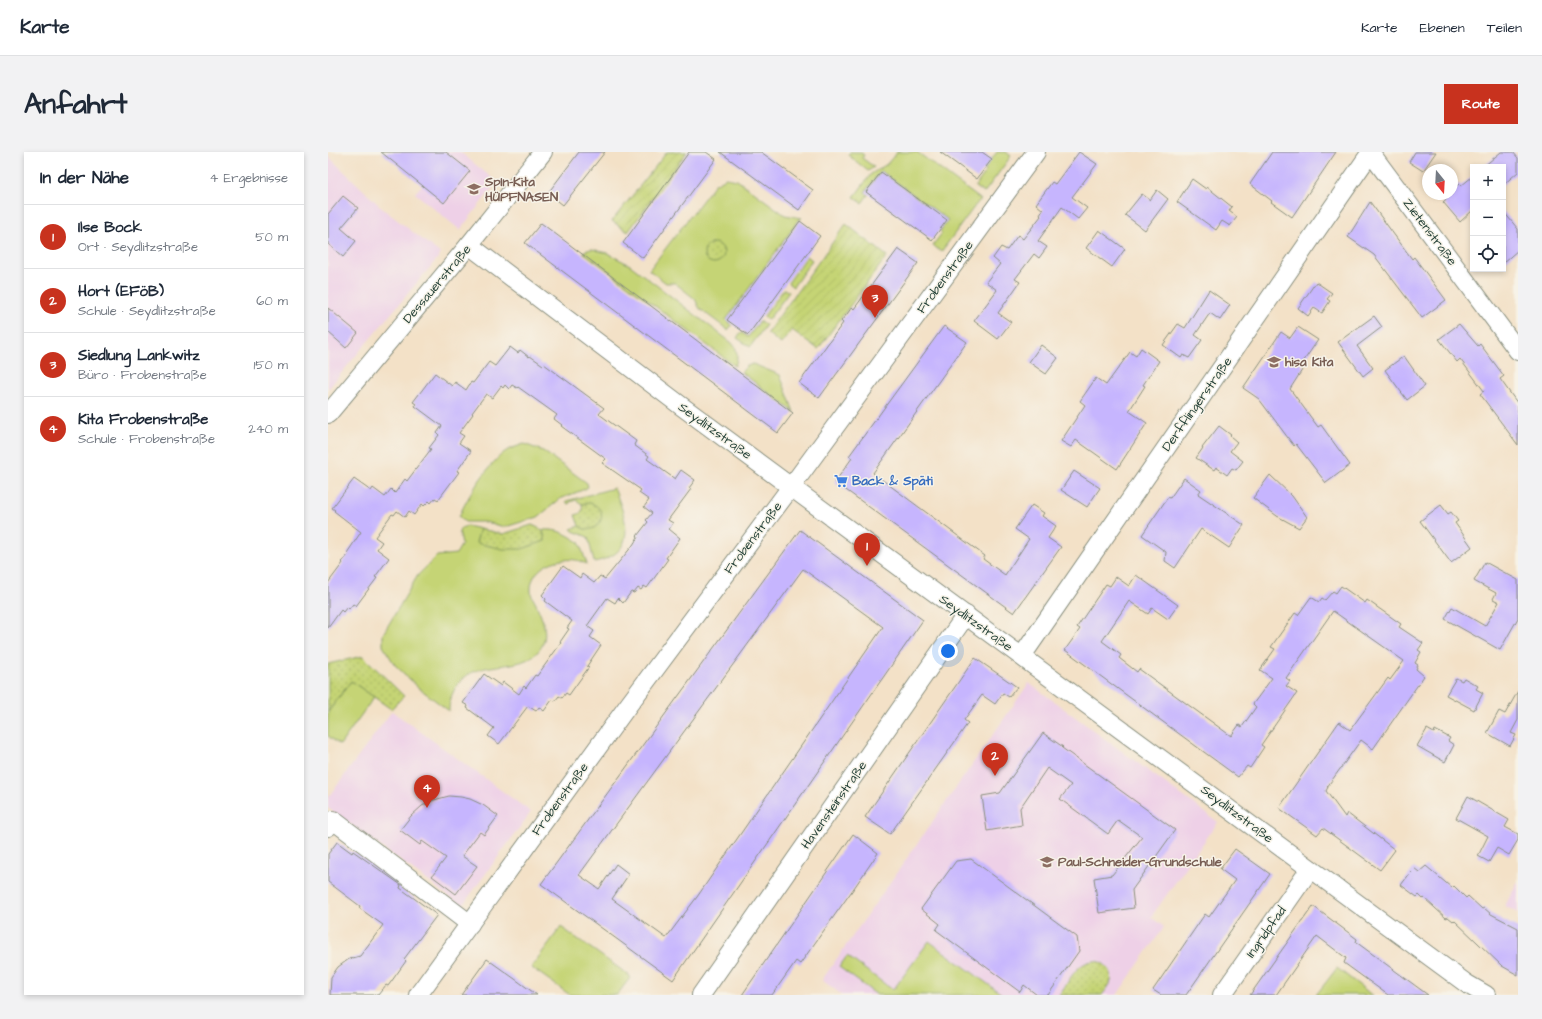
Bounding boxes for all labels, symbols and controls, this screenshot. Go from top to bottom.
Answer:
text: Karte [20,14,70,41]
text: Karte [1361,18,1398,38]
text: Ebenen [1420,18,1465,38]
text: Teilen [1487,18,1522,38]
button: Route [1444,84,1518,124]
text: Anfahrt [24,85,127,124]
north arrow [1422,164,1458,200]
map controls [1470,164,1506,272]
button: + [1470,164,1506,200]
text: In der Nähe [40,166,129,190]
text: 4 Ergebnisse [209,169,288,187]
place label: SpIn-Kita HÜPFNASEN [484,173,558,206]
school or university icon: SpIn-Kita HÜPFNASEN [466,181,482,197]
street label: Zietenstraße [1399,195,1461,269]
button: − [1470,200,1506,236]
text: Ilse Bock [78,217,142,238]
text: 1 [52,228,54,246]
text: 50 m [255,228,288,246]
button: locate [1470,236,1506,272]
street label: Frobenstraße [912,237,978,317]
text: Ort · Seydlitzstraße [78,238,198,256]
street label: Dessauerstraße [399,241,475,327]
text: Hort (EFöB) [78,281,164,302]
pin: 3 [862,285,888,318]
text: 2 [49,292,57,310]
text: 60 m [256,292,288,310]
text: Schule · Seydlitzstraße [78,302,216,320]
text: Siedlung Lankwitz [78,345,200,366]
street label: Derfflingerstraße [1158,353,1237,455]
place label: hisa Kita [1285,353,1334,371]
school or university icon: hisa Kita [1266,354,1282,370]
text: 3 [50,356,56,374]
text: 150 m [254,356,288,374]
text: Büro · Frobenstraße [78,366,207,384]
street label: Seydlitzstraße [674,398,755,465]
text: Kita Frobenstraße [78,409,208,430]
text: 4 [49,420,57,438]
text: 240 m [248,420,288,438]
text: Schule · Frobenstraße [78,430,215,448]
place label: Back & Späti [852,472,934,491]
supermarket icon: Back & Späti [833,473,849,489]
street label: Frobenstraße [720,498,786,578]
pin: 1 [854,533,880,566]
street label: Seydlitzstraße [935,590,1016,657]
your location [938,641,958,661]
pin: 2 [982,743,1008,776]
street label: Havensteinstraße [797,757,871,853]
street label: Frobenstraße [527,759,593,839]
pin: 4 [414,775,440,808]
street label: Seydlitzstraße [1196,781,1277,848]
place label: Paul-Schneider-Grundschule [1058,853,1222,871]
school or university icon: Paul-Schneider-Grundschule [1039,854,1055,870]
street label: Ingridpfad [1242,902,1291,962]

